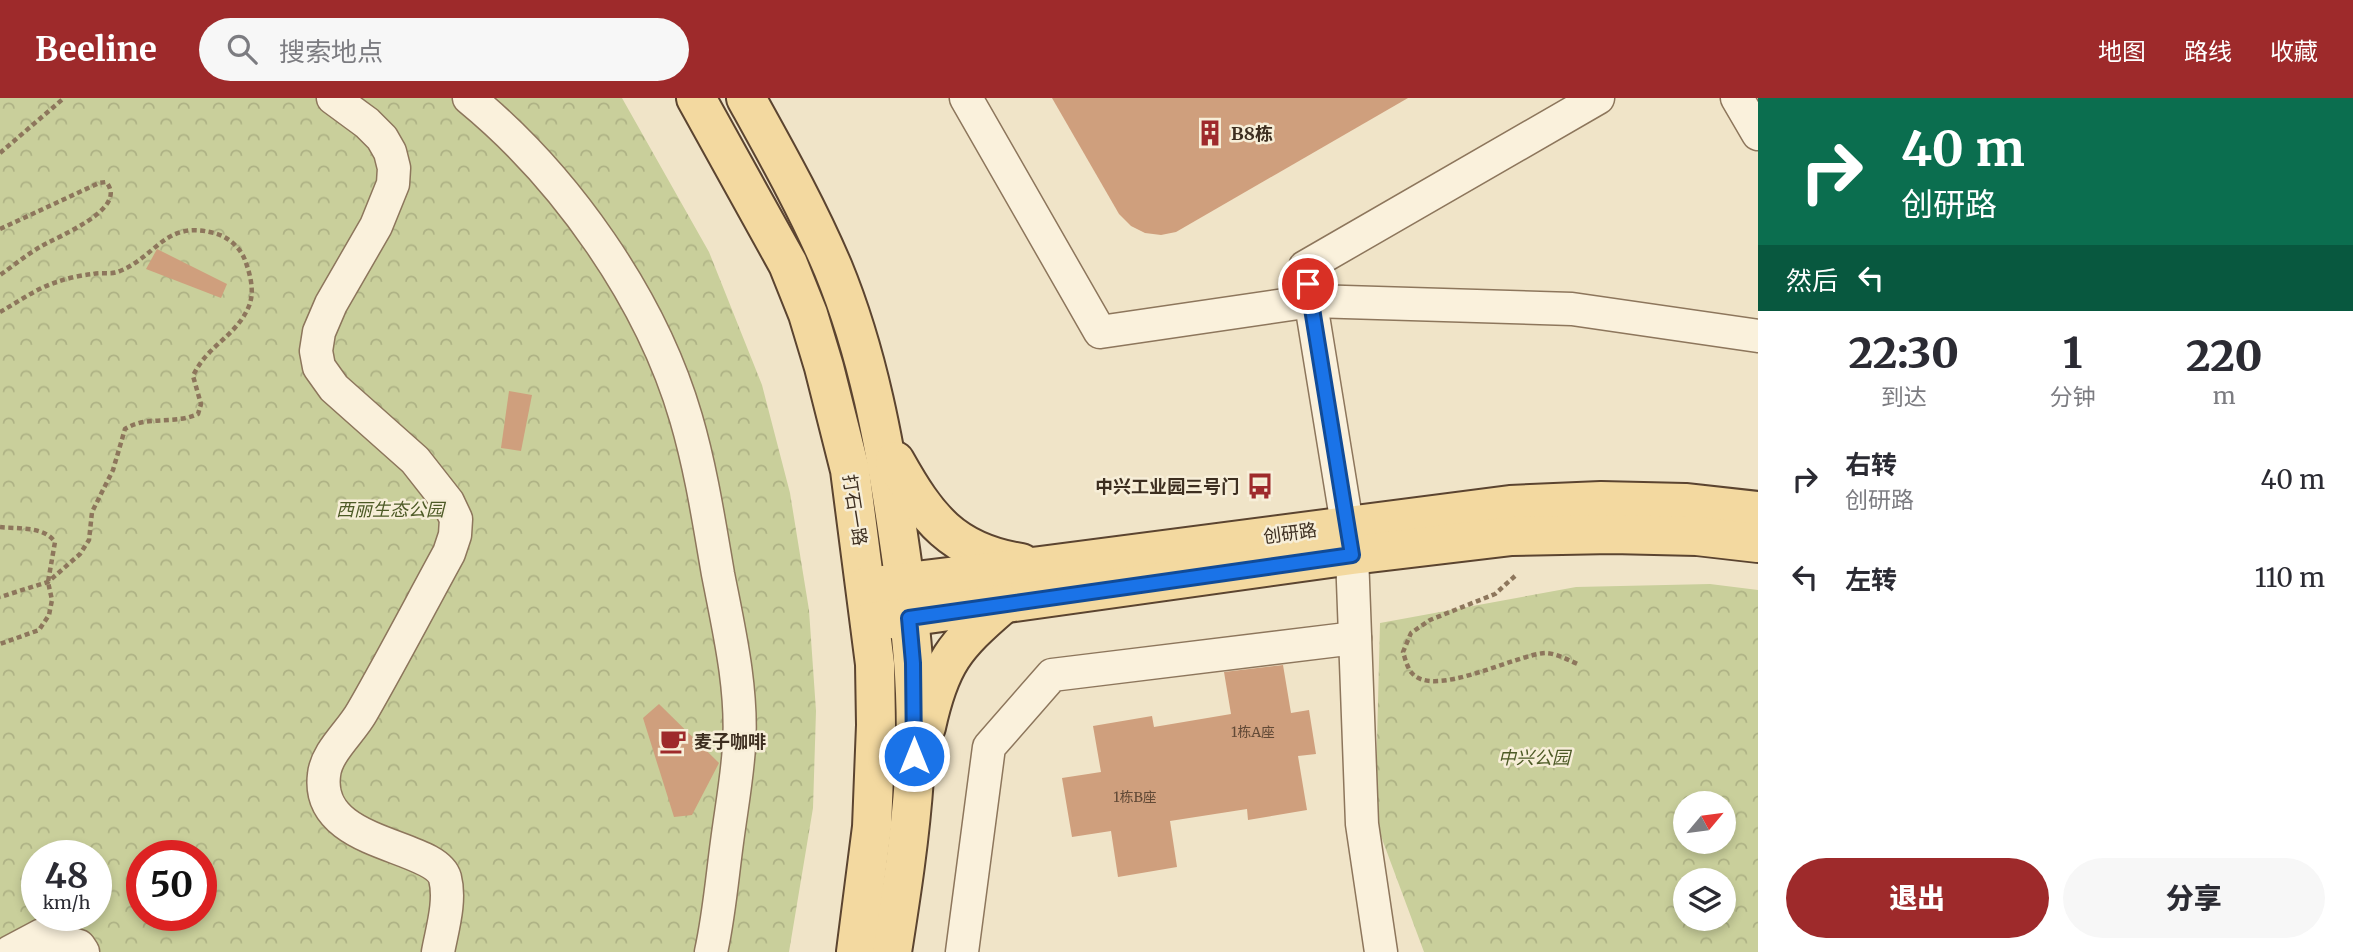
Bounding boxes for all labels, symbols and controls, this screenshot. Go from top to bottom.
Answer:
search box [199,18,689,81]
text: Beeline [35,29,157,70]
icon: search [223,30,261,68]
text: 搜索地点 [279,35,383,68]
text: 地图 [2098,36,2146,67]
text: 路线 [2184,36,2232,67]
text: 收藏 [2270,36,2318,67]
building icon: B8栋 [1195,118,1225,148]
text: 40 m [1901,118,2025,179]
place label: B8栋 [1231,122,1273,145]
icon: right [1786,126,1877,217]
text: 创研路 [1901,185,1997,225]
pin [1278,254,1338,314]
icon: left [1852,259,1890,297]
text: 然后 [1786,264,1838,297]
icon: arrive [1289,265,1327,303]
text: 22:30 [1849,327,1959,379]
text: 1 [2063,327,2082,379]
text: 220 [2186,330,2262,382]
text: m [2213,381,2236,410]
text: 到达 [1881,382,1927,411]
text: 分钟 [2050,382,2096,411]
text: 右转 [1845,448,1897,481]
icon: right [1786,460,1824,498]
text: 40 m [2261,463,2325,496]
bus stop icon: 中兴工业园三号门 [1245,471,1275,501]
street label: 打石一路 [838,473,872,547]
place label: 中兴工业园三号门 [1095,475,1239,498]
text: 创研路 [1845,485,1914,514]
park label: 西丽生态公园 [336,498,447,521]
street label: 创研路 [1262,518,1318,548]
icon: left [1786,558,1824,596]
text: 110 m [2255,561,2325,594]
text: 左转 [1845,563,1897,596]
position arrow [877,719,951,793]
house number: 1栋A座 [1231,723,1275,741]
cafe icon: 麦子咖啡 [658,726,688,756]
place label: 麦子咖啡 [694,730,766,753]
park label: 中兴公园 [1498,746,1573,769]
house number: 1栋B座 [1113,788,1157,806]
north arrow [1673,791,1736,854]
map controls [1673,791,1736,931]
speed limit sign: 50 [126,840,217,931]
text: 48 [45,854,88,898]
button: 退出 [1786,858,2049,938]
button: 分享 [2063,858,2325,938]
button: layers [1673,868,1736,931]
text: km/h [43,891,90,914]

